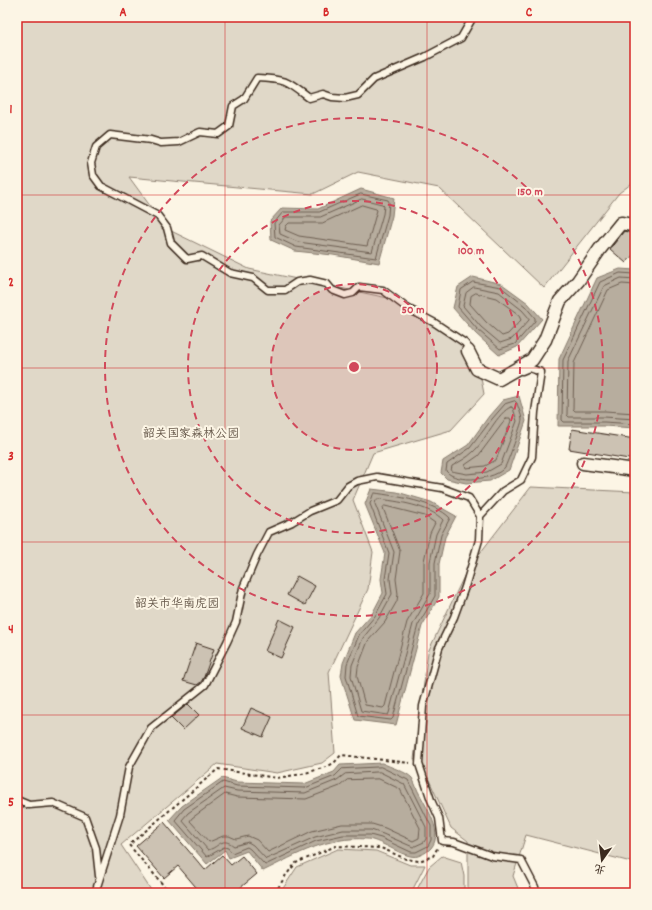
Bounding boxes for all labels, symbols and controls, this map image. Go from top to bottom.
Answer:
text: A [119,4,127,23]
text: B [323,4,329,23]
text: C [526,4,533,23]
text: 1 [10,101,13,120]
text: 150 m [517,184,543,201]
text: 100 m [458,243,484,260]
text: 2 [8,274,14,293]
text: 50 m [401,302,425,319]
centre of rings [347,360,361,374]
park label: 韶关国家森林公园 [143,426,239,443]
text: 3 [8,448,14,467]
park label: 韶关市华南虎园 [135,596,219,613]
text: 4 [8,621,14,640]
text: 5 [8,794,14,813]
north arrow [582,840,622,880]
text: 北 [593,859,607,877]

